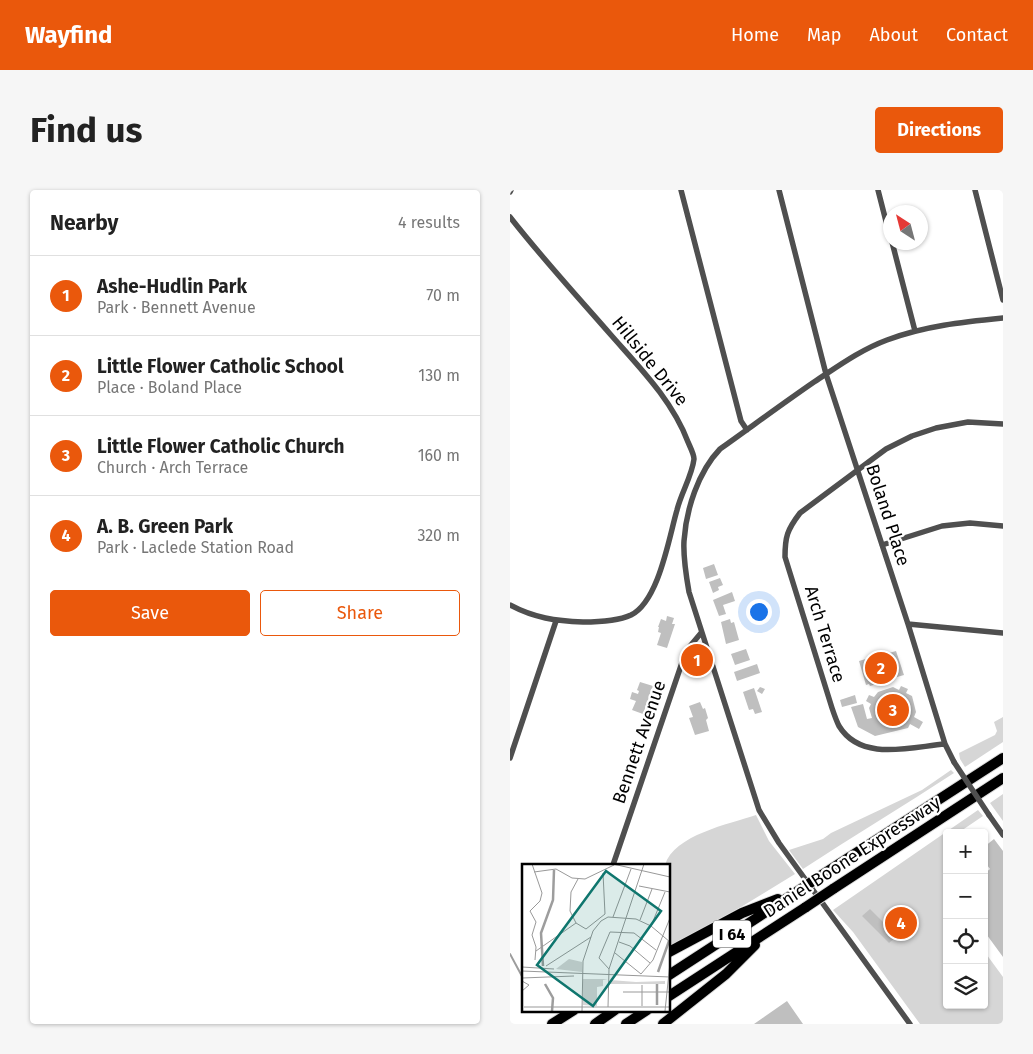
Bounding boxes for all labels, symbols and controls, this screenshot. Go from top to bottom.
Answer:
text: Wayfind [25,21,112,49]
text: Home [731,24,779,46]
text: Map [807,24,841,46]
text: About [869,24,918,46]
text: Contact [946,24,1008,46]
button: Directions [875,107,1003,153]
text: Find us [30,109,142,151]
north arrow [883,205,928,250]
text: Nearby [50,210,118,236]
text: 4 results [398,213,460,232]
text: Ashe-Hudlin Park [97,275,247,298]
text: 1 [62,286,70,305]
text: 70 m [426,286,460,305]
text: Park · Bennett Avenue [97,298,256,317]
street label: Hillside Drive [607,312,693,410]
text: Little Flower Catholic School [97,355,344,378]
text: 2 [62,366,70,385]
text: 130 m [418,366,460,385]
text: Place · Boland Place [97,378,242,397]
text: Little Flower Catholic Church [97,435,345,458]
text: 3 [62,446,70,465]
text: 160 m [418,446,460,465]
text: Church · Arch Terrace [97,458,248,477]
street label: Boland Place [861,461,915,569]
text: A. B. Green Park [97,515,233,538]
text: 4 [61,526,71,545]
text: 320 m [417,526,460,545]
text: Park · Laclede Station Road [97,538,294,557]
street label: Arch Terrace [800,583,850,685]
button: Save [50,590,250,636]
button: Share [260,590,460,636]
your location [746,599,772,625]
pin: 1 [681,641,713,679]
pin: 2 [865,649,897,687]
street label: Bennett Avenue [608,677,670,807]
pin: 3 [877,691,909,729]
street label: Daniel Boone Expressway [759,791,945,922]
map controls [943,829,988,1009]
button: + [943,829,988,874]
inset map [522,864,670,1012]
button: − [943,874,988,919]
pin: 4 [885,904,917,942]
button: locate [943,919,988,964]
road number: I 64 [713,921,751,948]
button: layers [943,964,988,1009]

